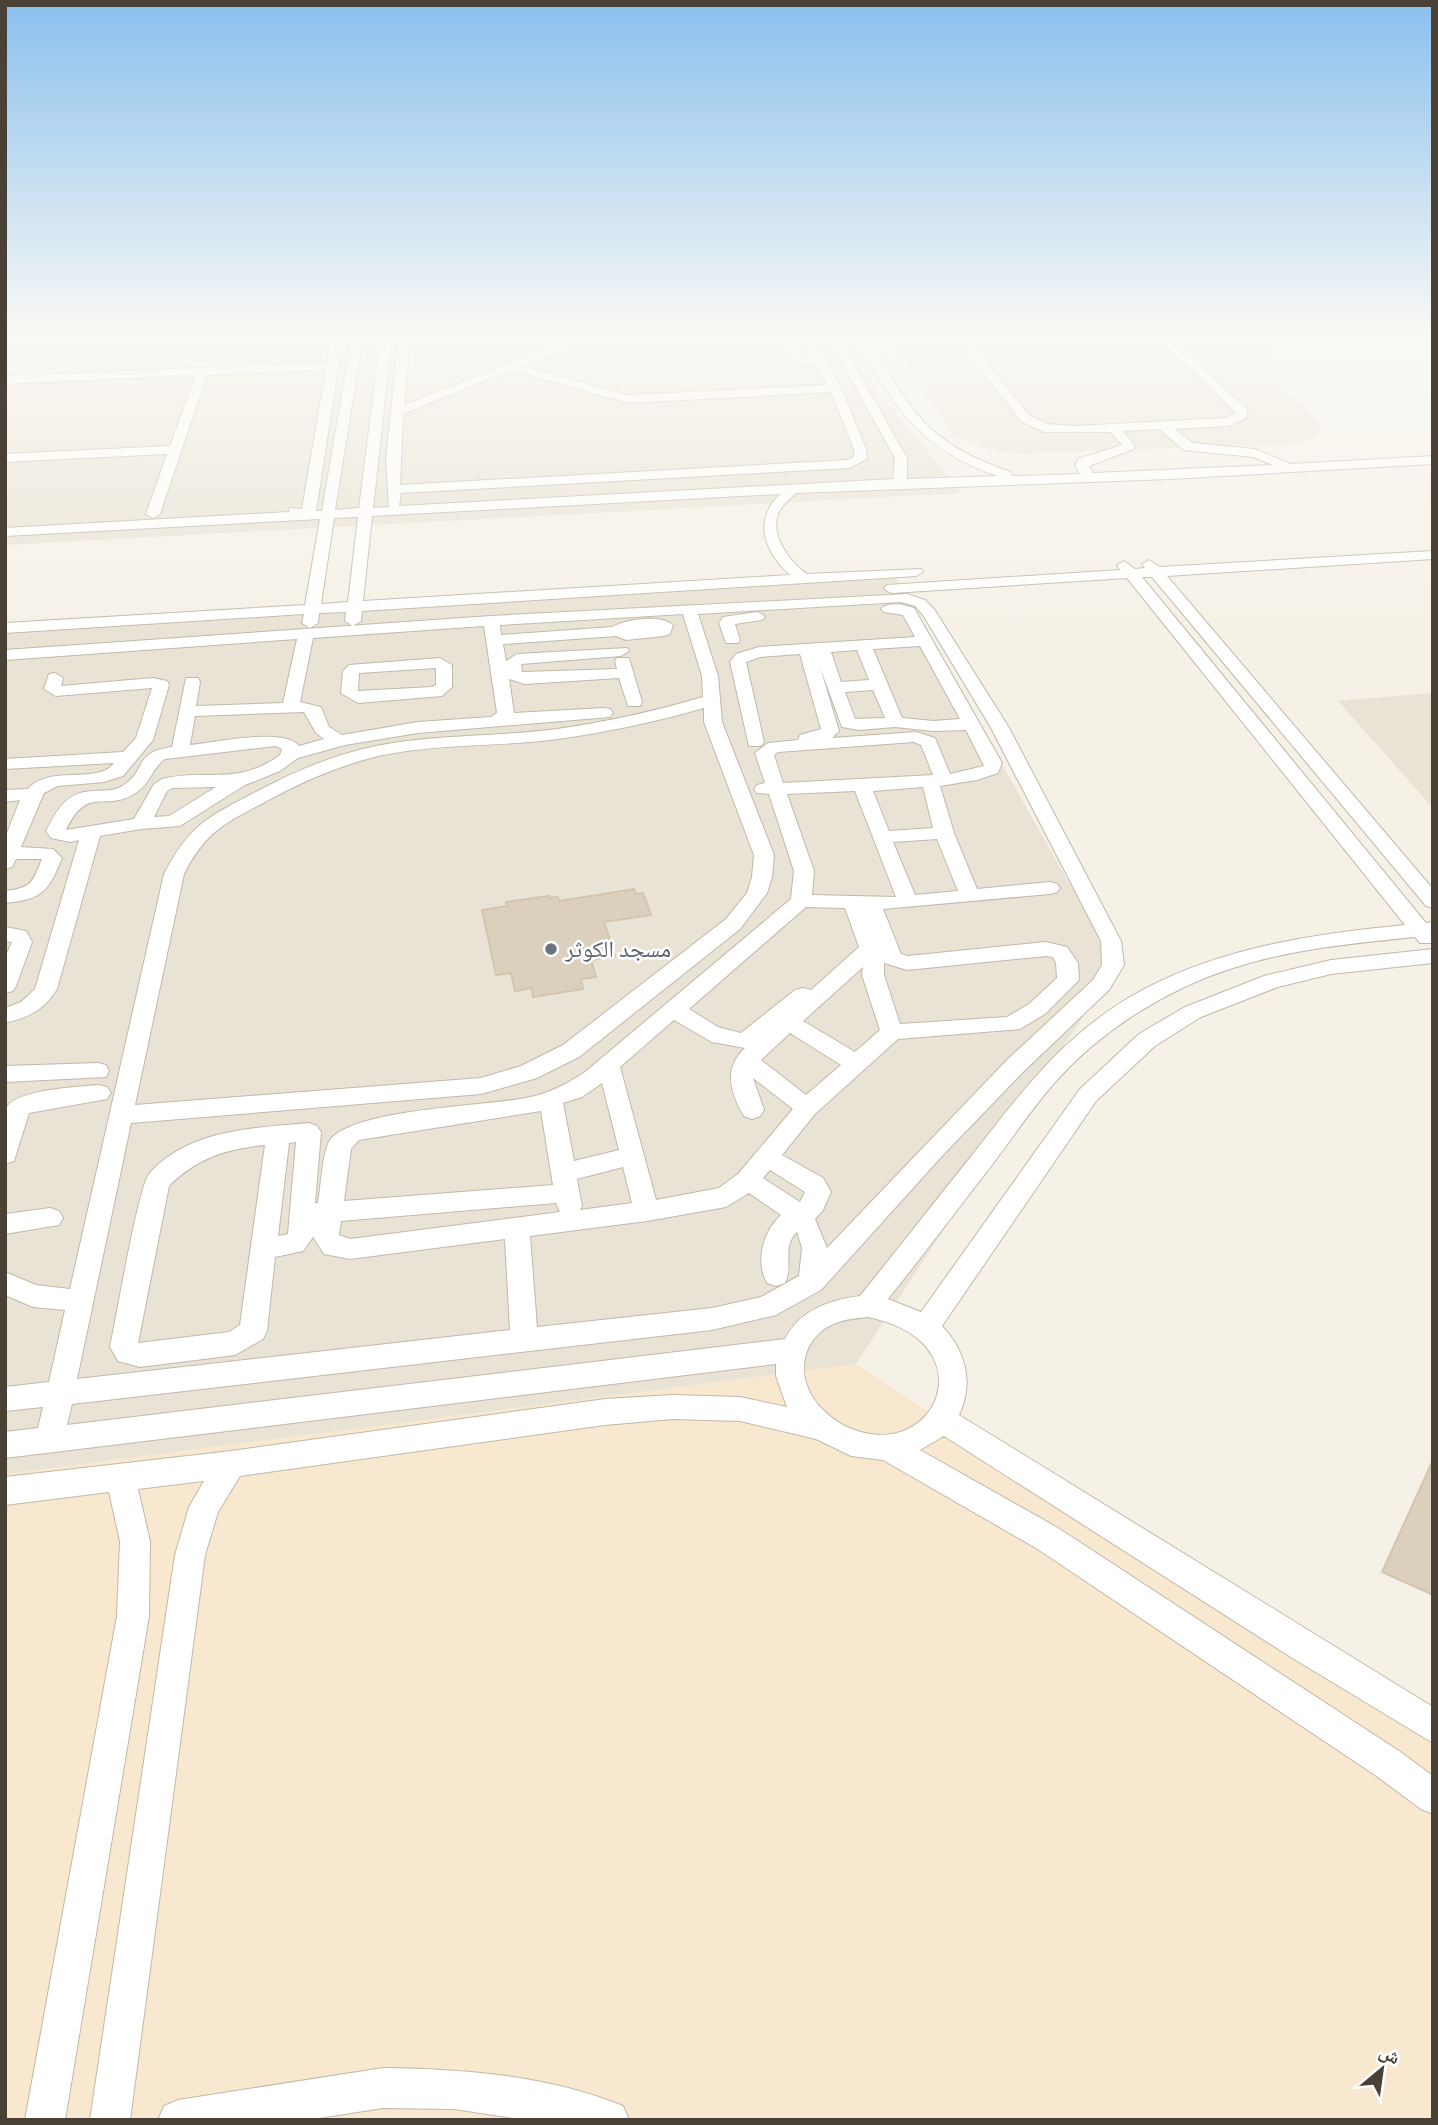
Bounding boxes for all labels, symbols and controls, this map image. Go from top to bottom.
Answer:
place label: مسجد الكوثر [564,933,671,964]
marker: مسجد الكوثر [543,941,559,957]
north arrow [1347,2034,1417,2104]
text: ش [1375,2038,1405,2070]

